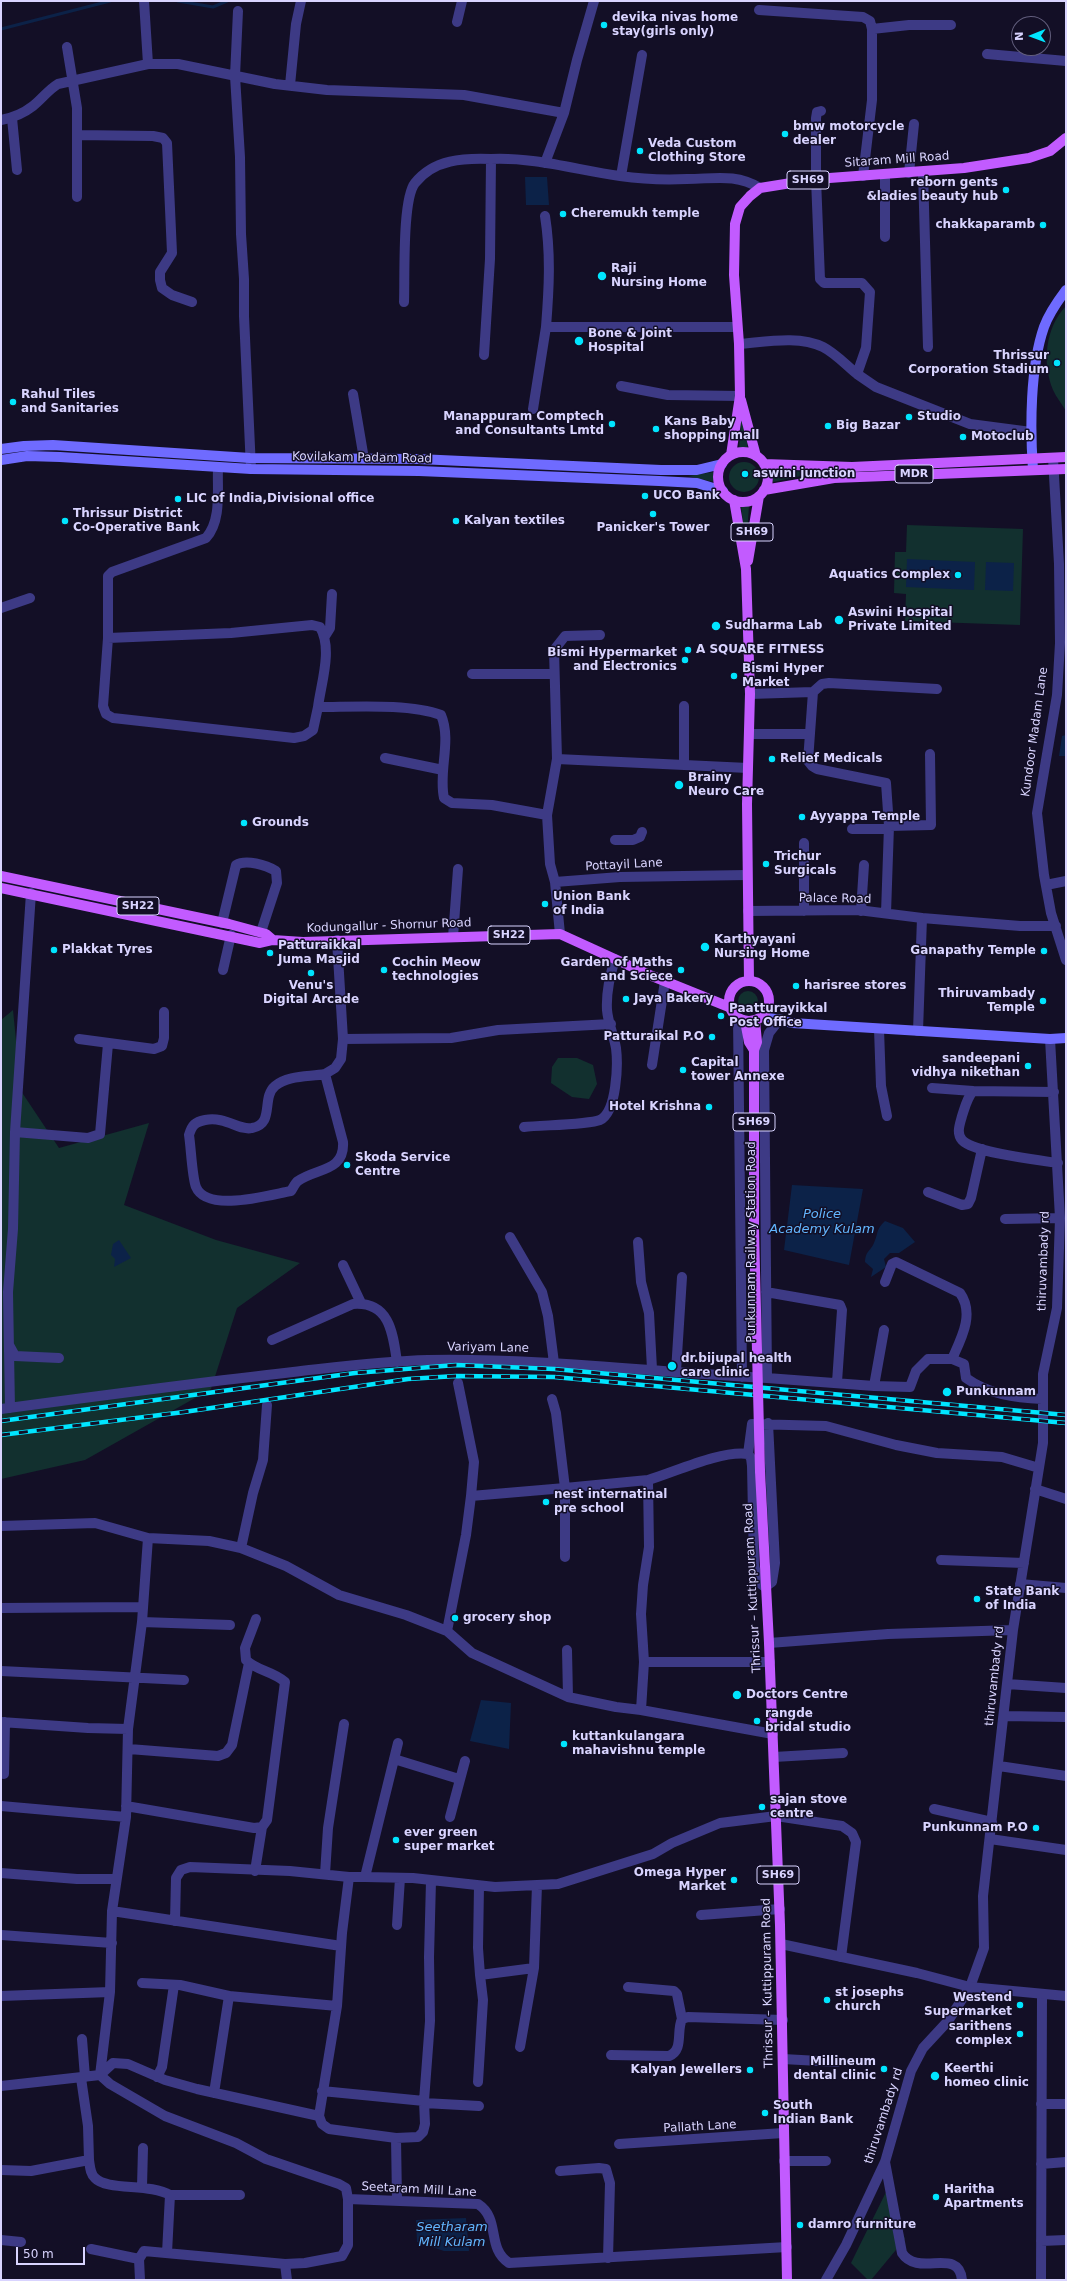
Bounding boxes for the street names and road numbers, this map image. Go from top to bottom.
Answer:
street label: Sitaram Mill Road [844,149,950,171]
road number: SH69 [787,171,829,189]
street label: Kovilakam Padam Road [292,450,432,466]
road number: MDR [895,465,933,483]
road number: SH69 [731,523,773,541]
street label: Kundoor Madam Lane [1019,666,1051,798]
street label: Pottayil Lane [585,856,663,874]
street label: Palace Road [799,891,871,907]
road number: SH22 [117,897,159,915]
street label: Kodungallur - Shornur Road [306,916,472,936]
road number: SH22 [488,926,530,944]
road number: SH69 [733,1113,775,1131]
street label: Punkunnam Railway Station Road [745,1141,759,1343]
street label: thiruvambady rd [1035,1211,1053,1311]
street label: Variyam Lane [447,1340,529,1356]
street label: Thrissur – Kuttippuram Road [741,1503,765,1673]
street label: thiruvambady rd [983,1625,1007,1727]
road number: SH69 [757,1866,799,1884]
street label: Thrissur – Kuttippuram Road [759,1898,777,2068]
street label: thiruvambady rd [862,2066,906,2166]
street label: Pallath Lane [663,2118,737,2136]
street label: Seetaram Mill Lane [361,2180,477,2200]

